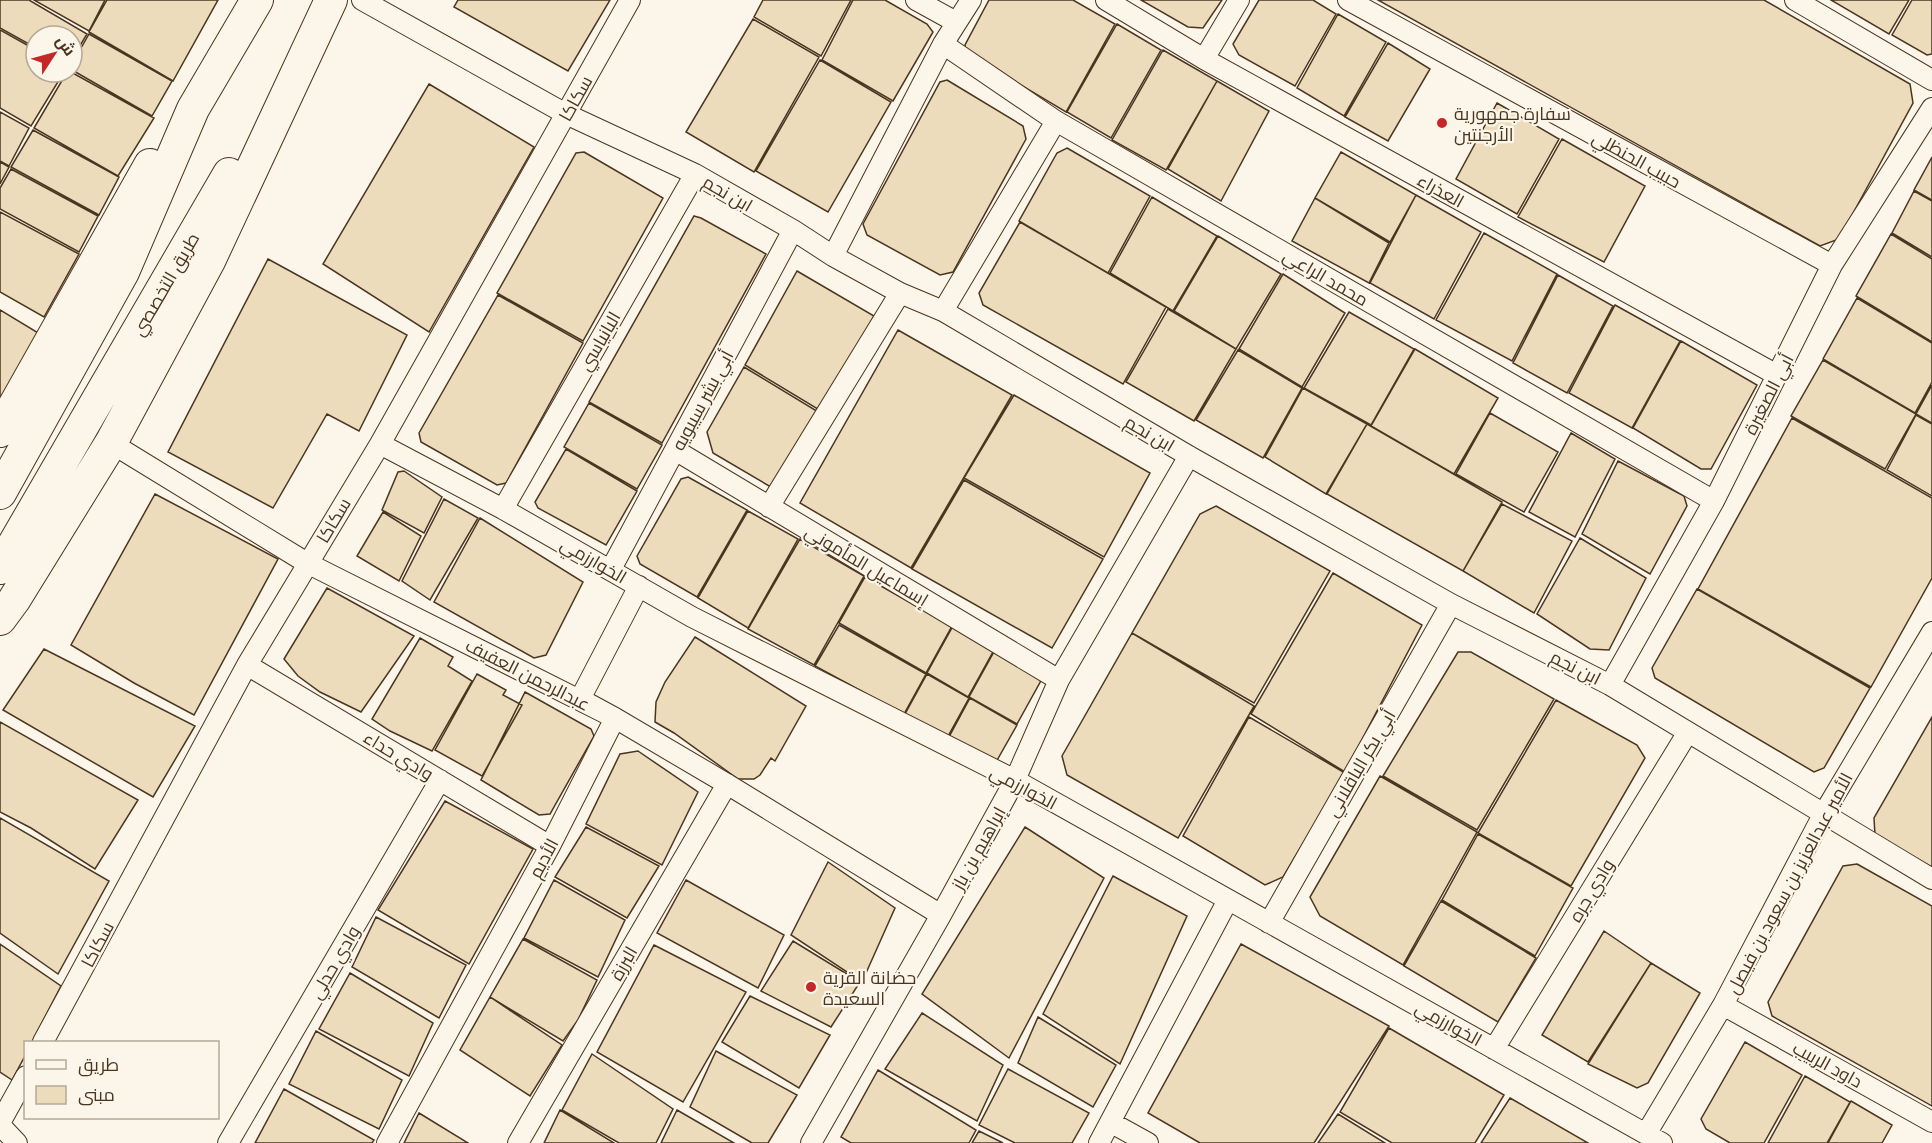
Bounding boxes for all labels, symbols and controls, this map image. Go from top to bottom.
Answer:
north arrow [24,24,84,84]
text: ش [52,32,79,59]
street label: سكاكا [554,72,596,124]
place label: سفارة جمهورية الأرجنتين [1454,103,1571,146]
marker: سفارة جمهورية الأرجنتين [1435,116,1449,130]
street label: حبيب الحنظلي [1587,127,1685,196]
street label: العذراء [1413,169,1468,213]
street label: ابن نجم [698,171,756,218]
street label: طريق التخصصي [127,229,206,341]
street label: محمد الراعي [1277,245,1372,314]
street label: البانياسي [574,308,627,376]
street label: أبي بشر سيبويه [667,346,741,456]
street label: أبي الصغيرة [1739,350,1801,440]
street label: ابن نجم [1120,411,1178,458]
street label: سكاكا [312,494,354,546]
street label: إسماعيل المأموني [799,520,932,614]
street label: الخوارزمي [555,533,631,591]
street label: عبدالرحمن العفيف [462,634,593,716]
street label: ابن نجم [1546,646,1605,691]
street label: أبي بكر الباقلاني [1321,706,1403,822]
street label: وادي حداء [358,726,438,788]
street label: الخوارزمي [985,761,1061,817]
street label: الأمير عبدالعزيز بن سعود بن فيصل [1722,769,1858,998]
street label: إبراهيم بن باز [947,803,1012,895]
street label: الأديم [524,835,564,883]
street label: وادي جره [1565,855,1622,928]
street label: سكاكا [77,918,117,970]
street label: وادي حدلي [305,922,367,1005]
street label: البرزة [605,943,642,984]
place label: حضانة القرية السعيدة [823,967,916,1008]
marker: حضانة القرية السعيدة [804,980,818,994]
street label: الخوارزمي [1410,997,1486,1054]
street label: داود الربيب [1789,1037,1866,1093]
legend [24,1041,219,1119]
text: طريق [78,1054,119,1077]
text: مبنى [78,1084,115,1106]

